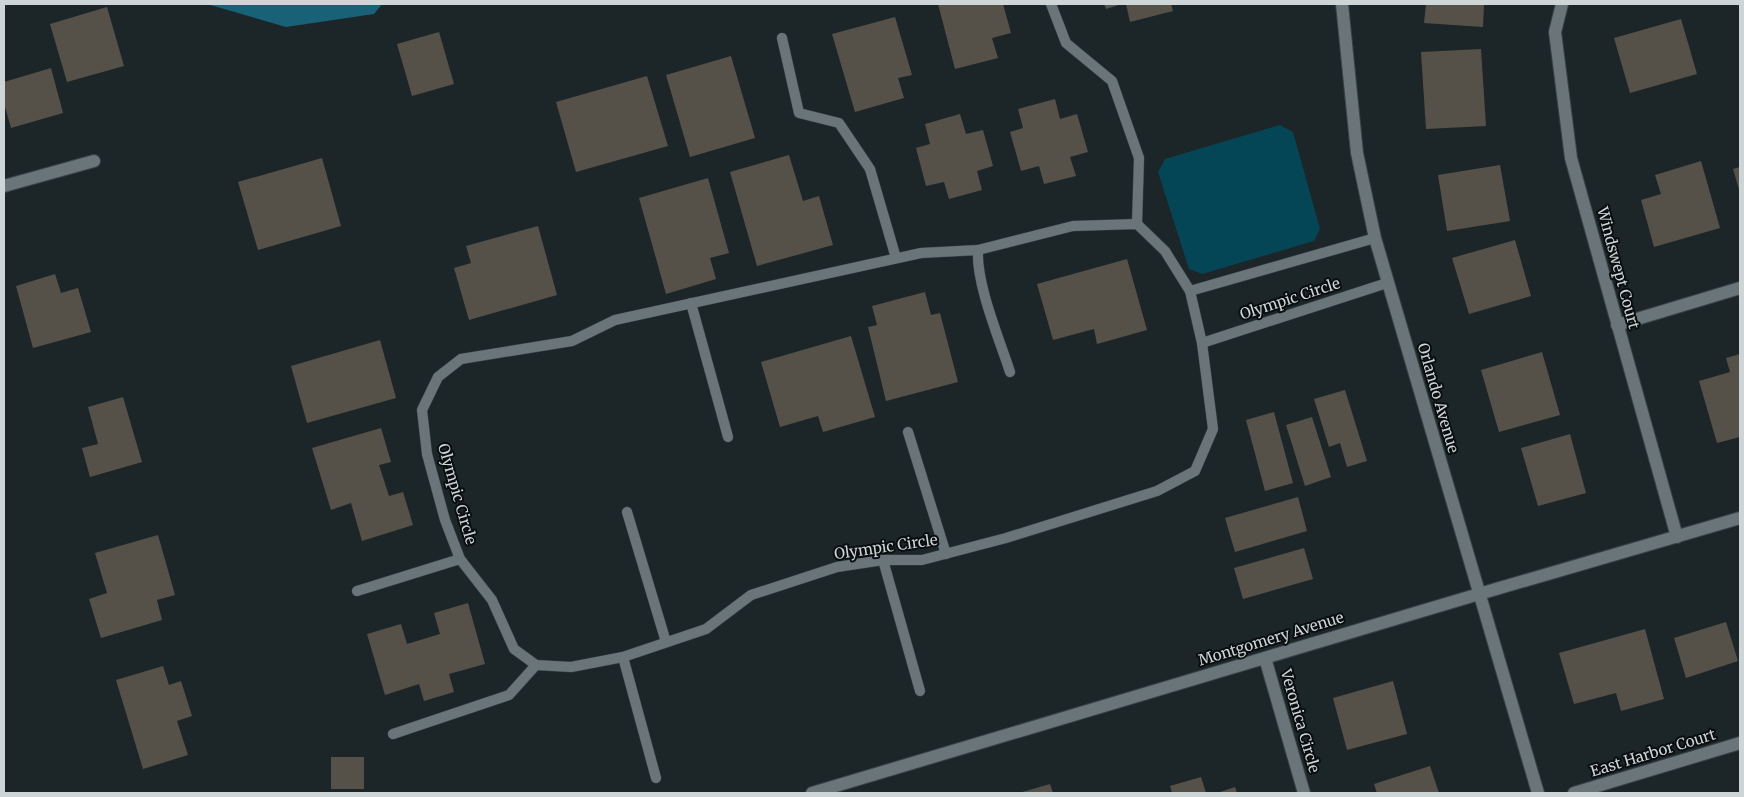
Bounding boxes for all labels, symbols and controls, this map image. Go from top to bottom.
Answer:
street label: Windswept Court [1593,204,1644,331]
street label: Olympic Circle [1237,273,1343,324]
street label: Orlando Avenue [1414,340,1463,455]
street label: Olympic Circle [434,441,481,547]
street label: Olympic Circle [833,530,939,563]
street label: Montgomery Avenue [1196,607,1346,670]
street label: Veronica Circle [1276,666,1324,775]
street label: East Harbor Court [1588,724,1718,781]

